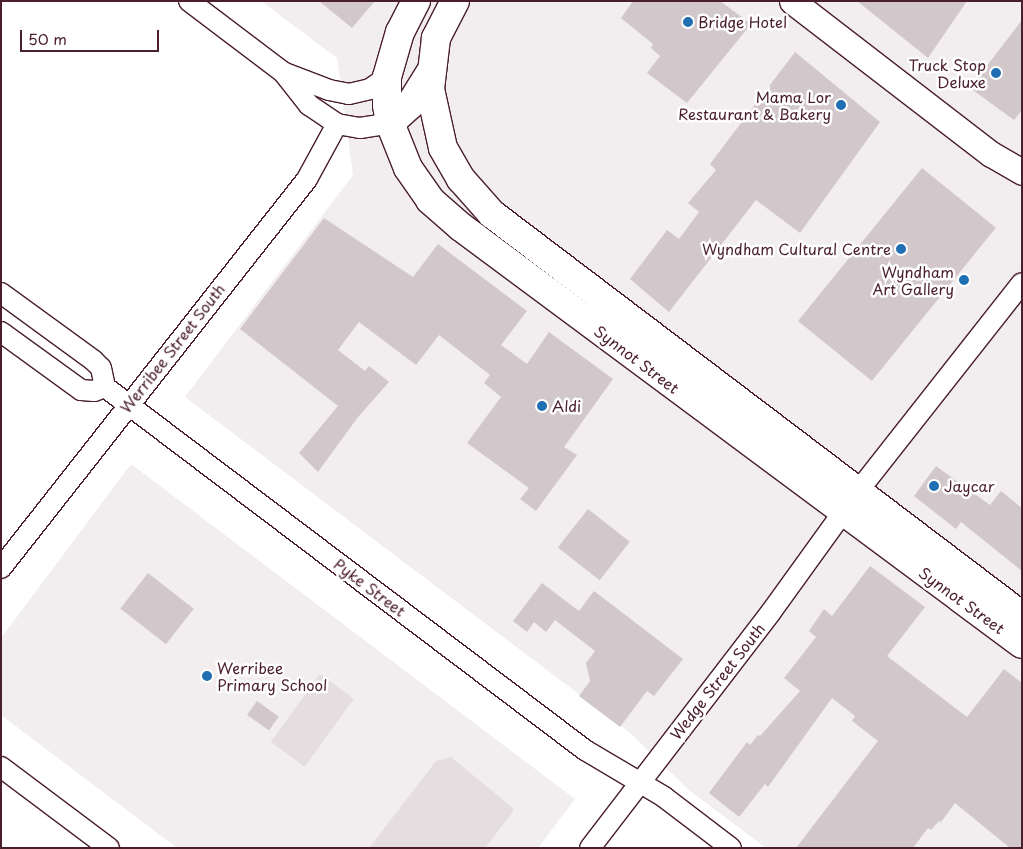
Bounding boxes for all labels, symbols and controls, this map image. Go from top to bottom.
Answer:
place label: Bridge Hotel [698,13,787,31]
marker: Bridge Hotel [682,16,694,28]
scale bar [22,20,161,52]
text: 50 m [28,27,67,50]
place label: Truck Stop Deluxe [908,55,986,90]
marker: Truck Stop Deluxe [990,67,1002,79]
place label: Mama Lor Restaurant & Bakery [677,87,831,122]
marker: Mama Lor Restaurant & Bakery [835,99,847,111]
place label: Wyndham Cultural Centre [700,240,891,258]
marker: Wyndham Cultural Centre [895,243,907,255]
place label: Wyndham Art Gallery [871,262,954,297]
marker: Wyndham Art Gallery [958,274,970,286]
street label: Werribee Street South [115,279,229,417]
street label: Synnot Street [591,321,683,397]
place label: Aldi [552,397,581,415]
marker: Aldi [536,400,548,412]
place label: Jaycar [944,477,995,495]
marker: Jaycar [928,480,940,492]
street label: Pyke Street [331,554,409,620]
street label: Synnot Street [916,563,1008,637]
street label: Wedge Street South [666,619,768,743]
place label: Werribee Primary School [217,658,328,693]
marker: Werribee Primary School [201,670,213,682]

